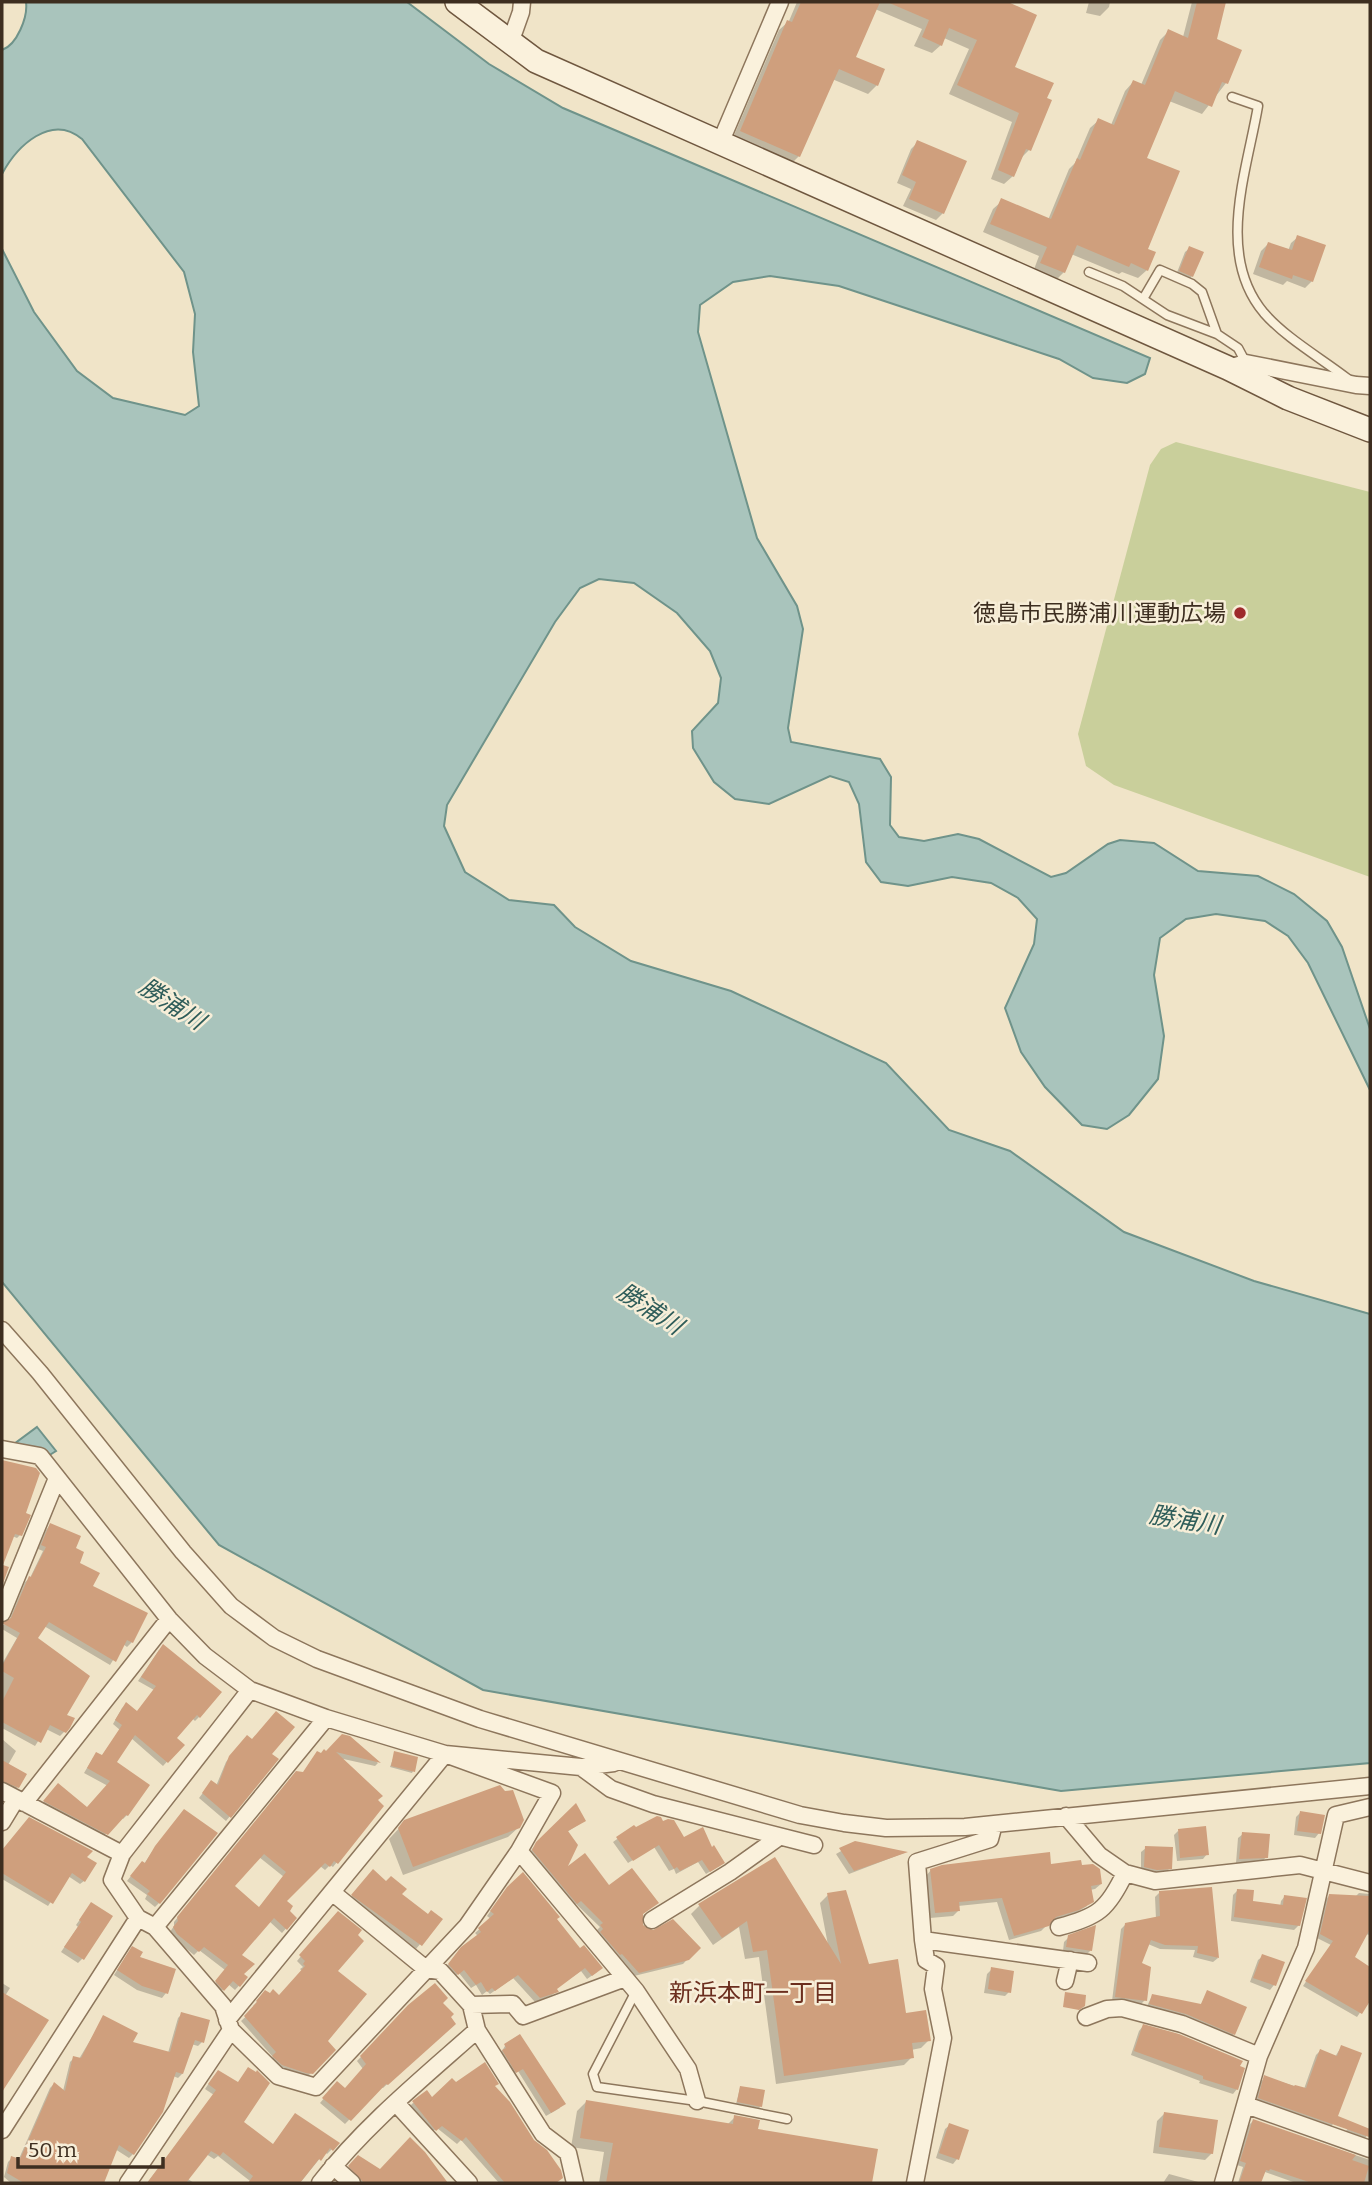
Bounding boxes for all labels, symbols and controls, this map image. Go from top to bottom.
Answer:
place label: 徳島市民勝浦川運動広場 [973,599,1226,627]
marker: 徳島市民勝浦川運動広場 [1232,605,1248,621]
water label: 勝浦川 [134,973,212,1037]
water label: 勝浦川 [612,1278,690,1342]
water label: 勝浦川 [1147,1501,1226,1540]
district label: 新浜本町一丁目 [669,1979,837,2007]
scale bar [18,2126,163,2170]
text: 50 m [28,2137,77,2163]

